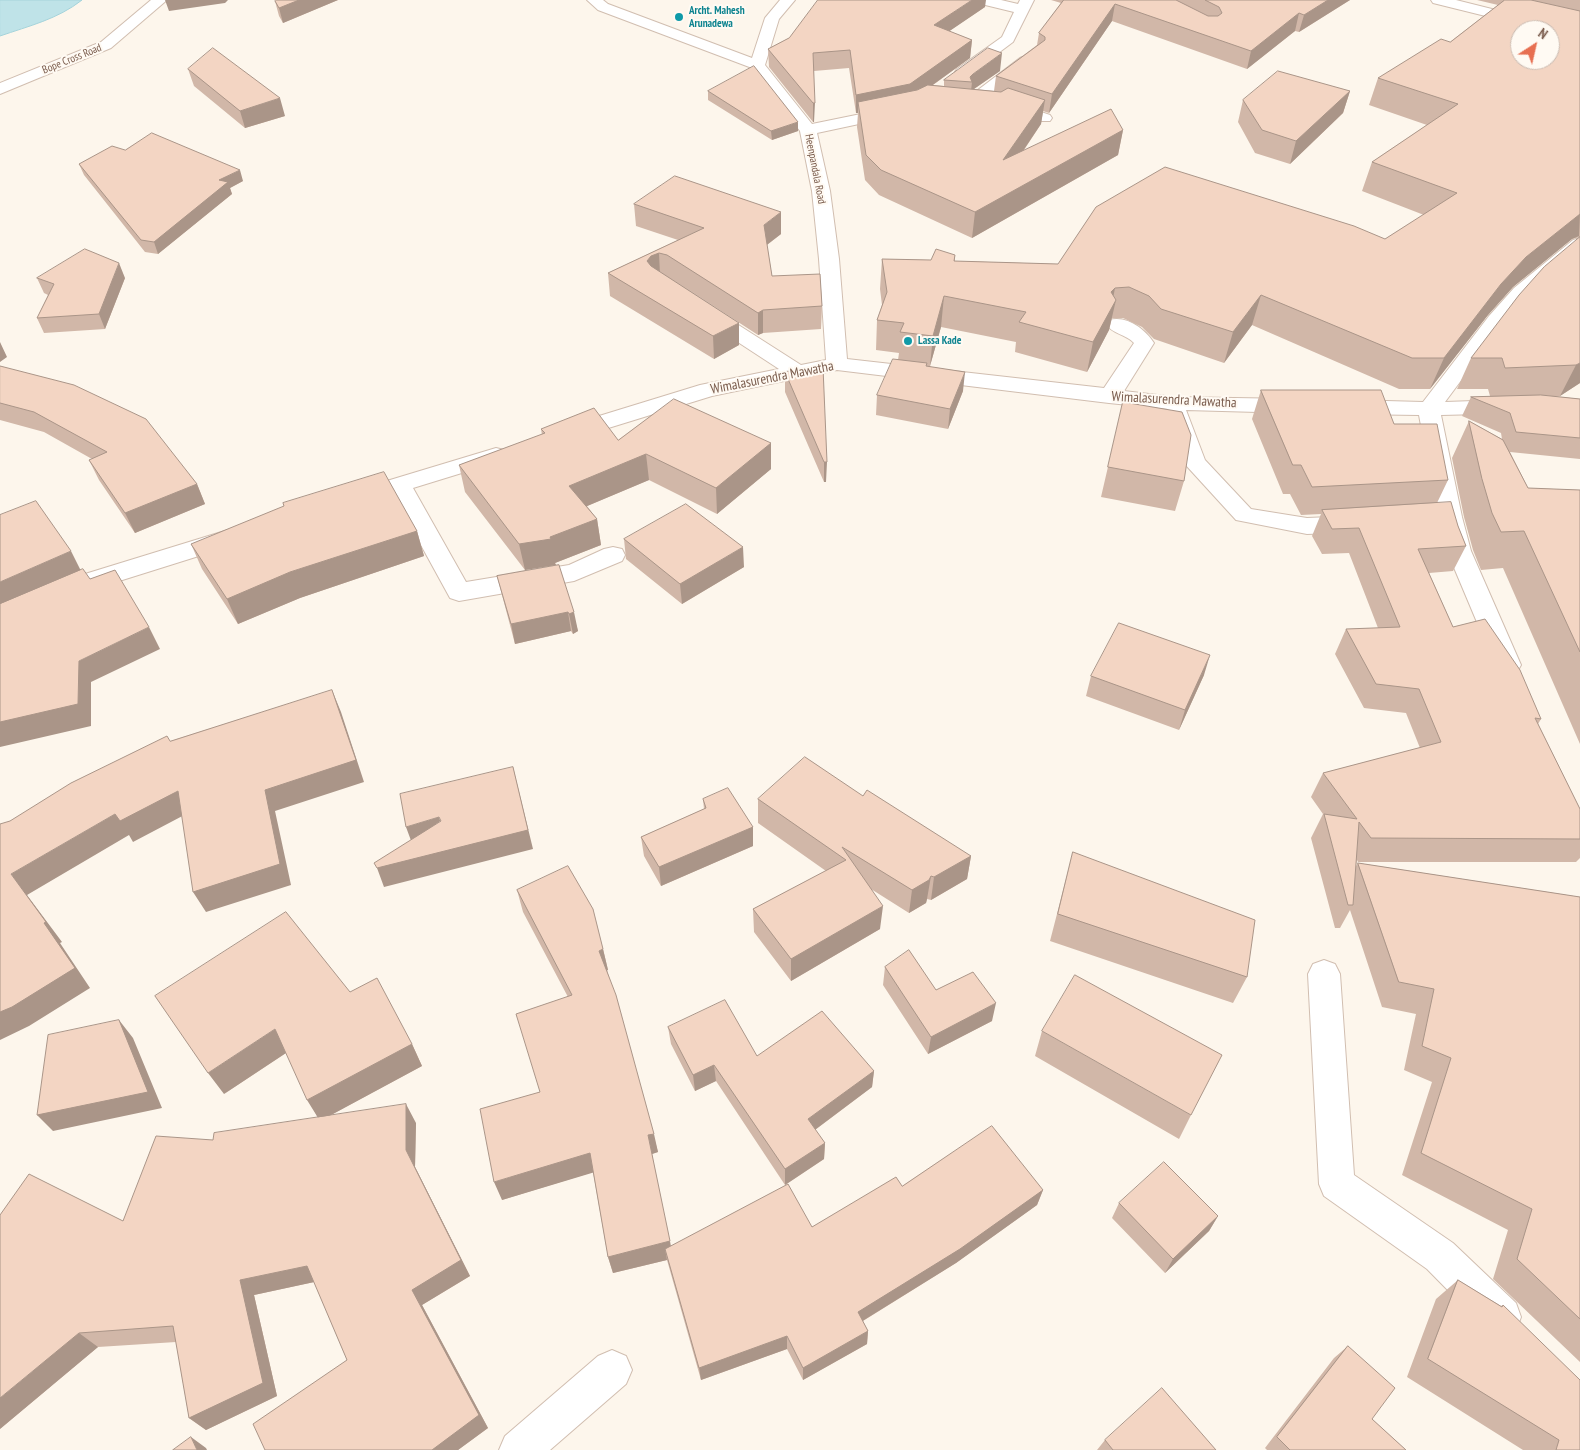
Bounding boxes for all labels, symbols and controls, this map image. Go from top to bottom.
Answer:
place label: Archt. Mahesh Arunadewa [689,4,745,30]
marker: Archt. Mahesh Arunadewa [673,11,685,23]
north arrow [1510,20,1560,70]
text: N [1535,24,1551,43]
street label: Bope Cross Road [40,41,104,77]
street label: Heenpandala Road [802,133,828,205]
place label: Lassa Kade [918,334,961,348]
marker: Lassa Kade [902,335,914,347]
street label: Wimalasurendra Mawatha [709,358,835,398]
street label: Wimalasurendra Mawatha [1111,388,1237,412]

